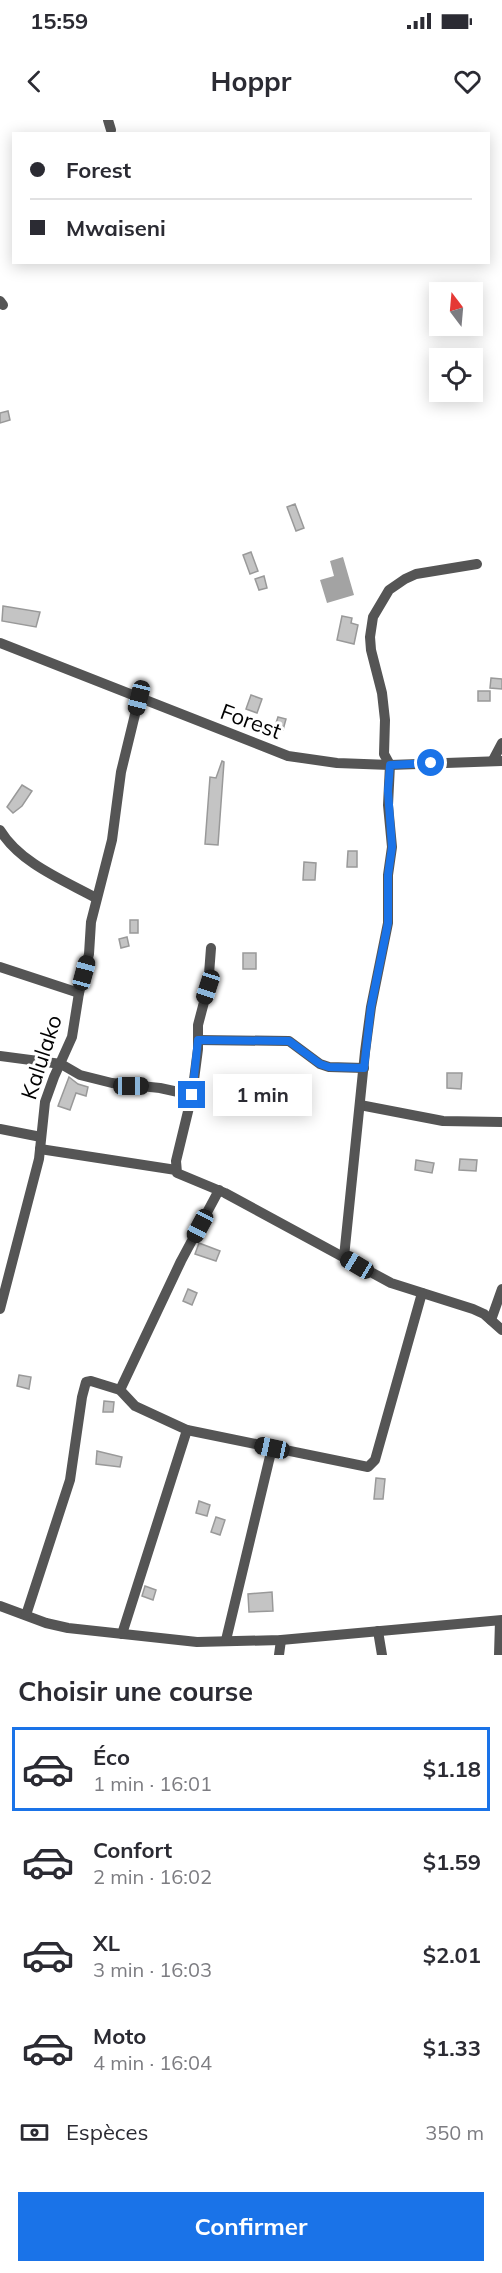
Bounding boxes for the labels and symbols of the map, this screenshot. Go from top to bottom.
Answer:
north arrow [429,282,483,336]
car [126,678,152,718]
street label: Forest [217,697,286,745]
route start [417,749,444,776]
car [71,953,97,993]
car [194,967,222,1007]
street label: Kalulako [14,1011,68,1103]
callout: 1 min [213,1074,312,1116]
car [113,1077,149,1095]
route end [178,1081,205,1108]
car [184,1206,216,1246]
car [337,1248,377,1282]
car [253,1435,291,1461]

